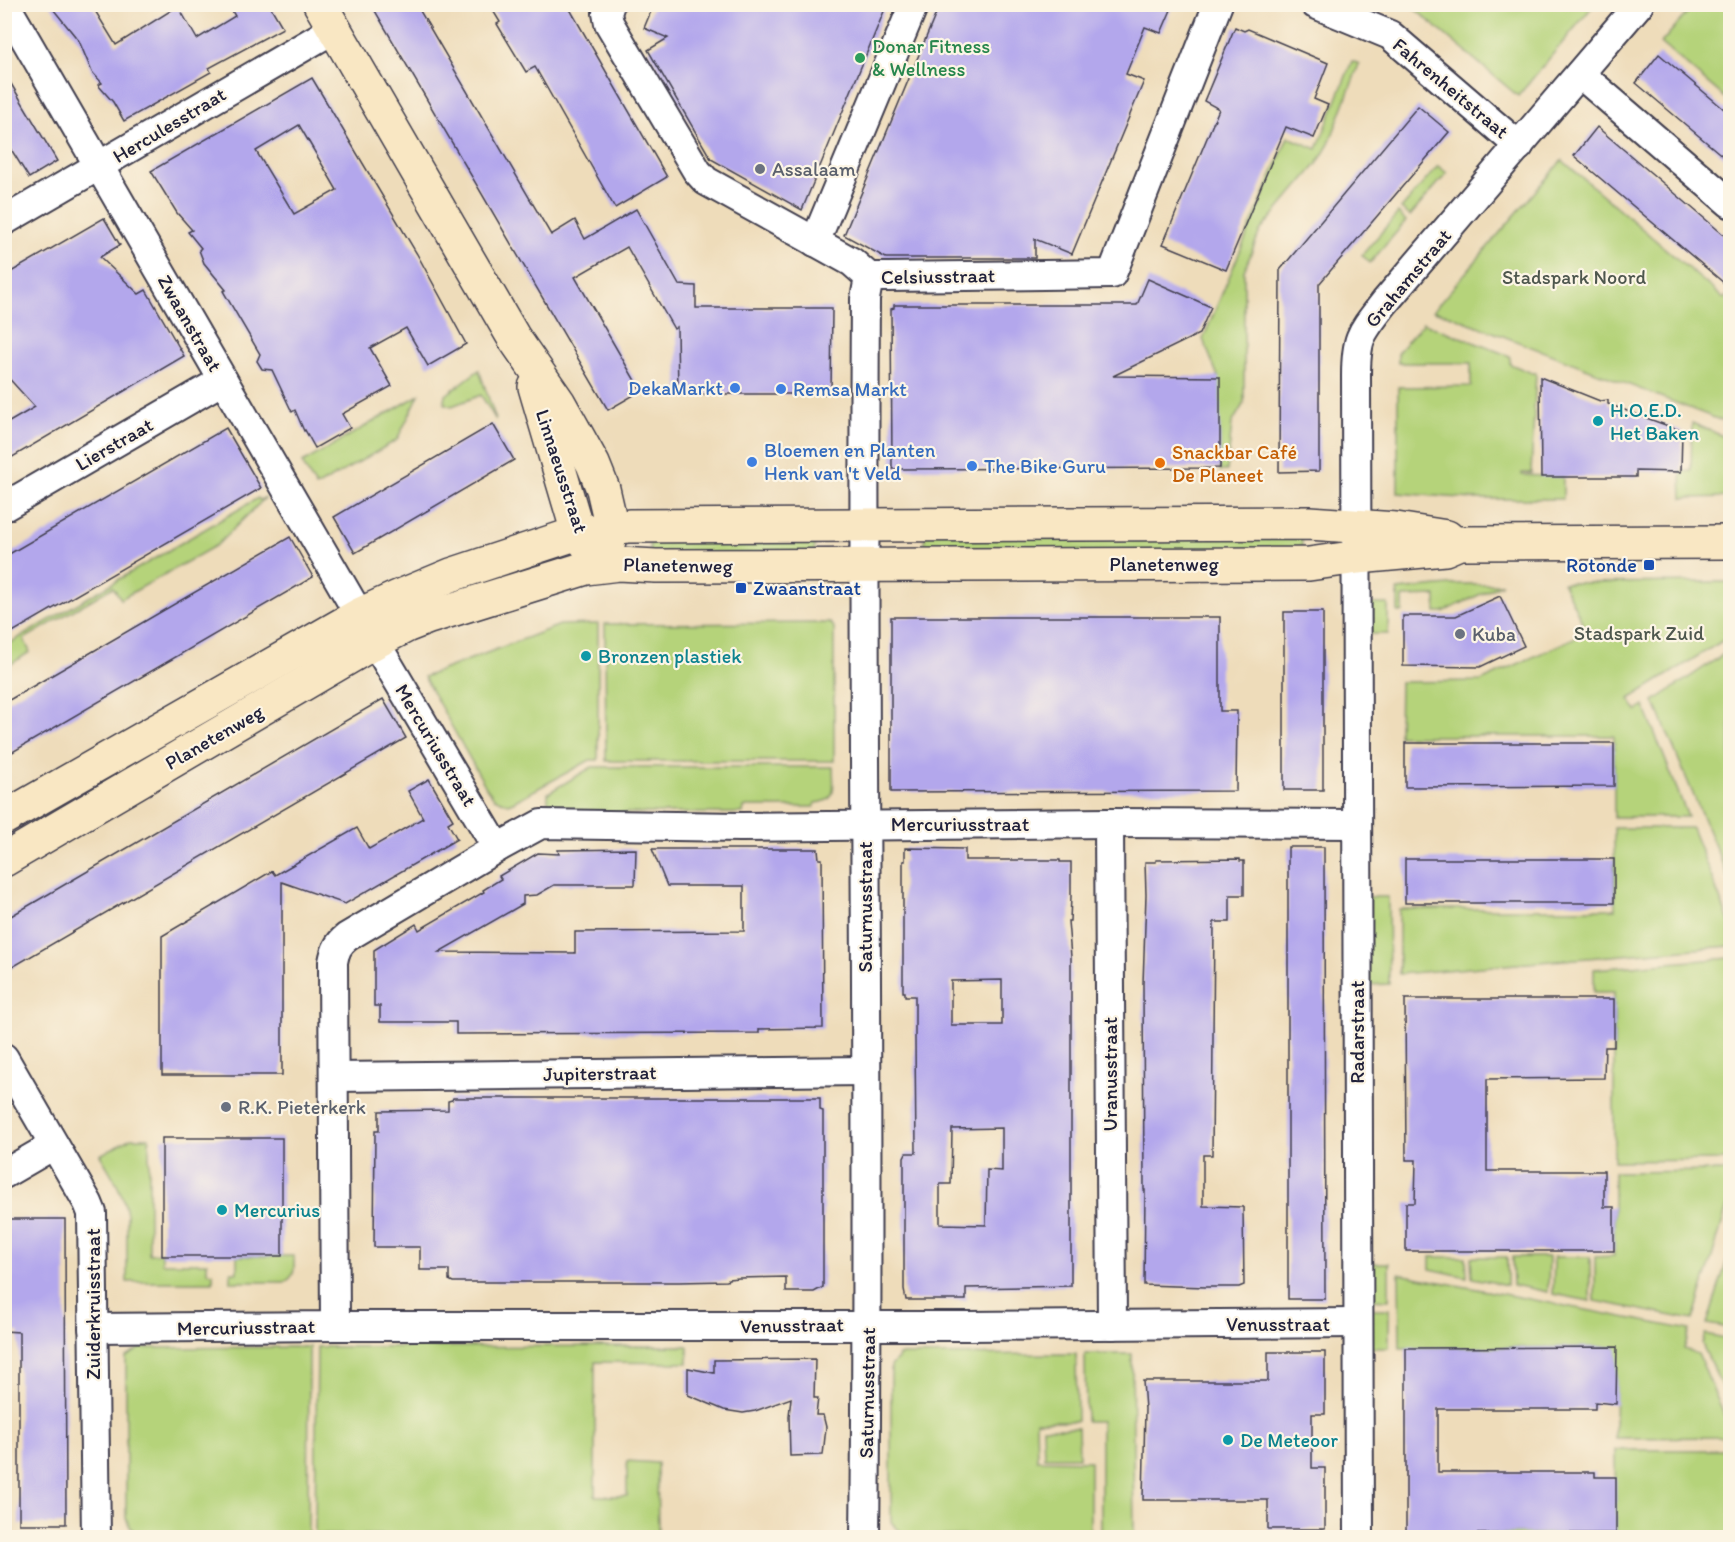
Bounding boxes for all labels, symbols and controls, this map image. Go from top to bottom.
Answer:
street label: Fahrenheitstraat [1388,33,1514,143]
place label: Donar Fitness & Wellness [872,34,990,81]
marker: Donar Fitness & Wellness [853,51,867,65]
street label: Herculesstraat [108,82,230,168]
place label: Assalaam [772,157,856,181]
marker: Assalaam [753,162,767,176]
street label: Grahamstraat [1360,224,1456,332]
street label: Celsiusstraat [881,263,995,289]
park label: Stadspark Noord [1502,265,1646,289]
street label: Zwaanstraat [153,270,227,376]
place label: DekaMarkt [628,376,723,400]
place label: Remsa Markt [793,377,907,401]
marker: DekaMarkt [728,381,742,395]
marker: Remsa Markt [774,382,788,396]
place label: H.O.E.D. Het Baken [1610,398,1699,445]
street label: Linnaeusstraat [531,406,593,536]
street label: Lierstraat [71,412,157,476]
marker: H.O.E.D. Het Baken [1591,414,1605,428]
place label: Bloemen en Planten Henk van 't Veld [764,438,936,485]
place label: Snackbar Café De Planeet [1172,440,1297,487]
place label: The Bike Guru [984,454,1106,478]
marker: Bloemen en Planten Henk van 't Veld [745,455,759,469]
marker: Snackbar Café De Planeet [1153,456,1167,470]
marker: The Bike Guru [965,459,979,473]
street label: Planetenweg [623,552,734,578]
street label: Planetenweg [1109,552,1220,576]
place label: Rotonde [1566,553,1637,577]
marker: Rotonde [1642,558,1656,572]
place label: Zwaanstraat [753,576,861,600]
marker: Zwaanstraat [734,581,748,595]
park label: Stadspark Zuid [1574,621,1704,645]
place label: Kuba [1472,622,1516,646]
marker: Kuba [1453,627,1467,641]
place label: Bronzen plastiek [598,644,742,668]
marker: Bronzen plastiek [579,649,593,663]
street label: Mercuriusstraat [390,680,482,811]
street label: Planetenweg [161,699,268,775]
street label: Mercuriusstraat [891,812,1030,836]
street label: Saturnusstraat [853,841,877,973]
street label: Radarstraat [1345,980,1369,1084]
street label: Uranusstraat [1098,1017,1122,1131]
street label: Jupiterstraat [543,1060,657,1086]
place label: R.K. Pieterkerk [238,1095,366,1119]
marker: R.K. Pieterkerk [219,1100,233,1114]
place label: Mercurius [234,1198,320,1222]
marker: Mercurius [215,1203,229,1217]
street label: Zuiderkruisstraat [81,1228,105,1380]
street label: Venusstraat [740,1312,844,1338]
street label: Venusstraat [1226,1312,1330,1336]
street label: Mercuriusstraat [177,1314,316,1340]
street label: Saturnusstraat [854,1327,880,1459]
place label: De Meteoor [1240,1428,1338,1452]
marker: De Meteoor [1221,1433,1235,1447]

